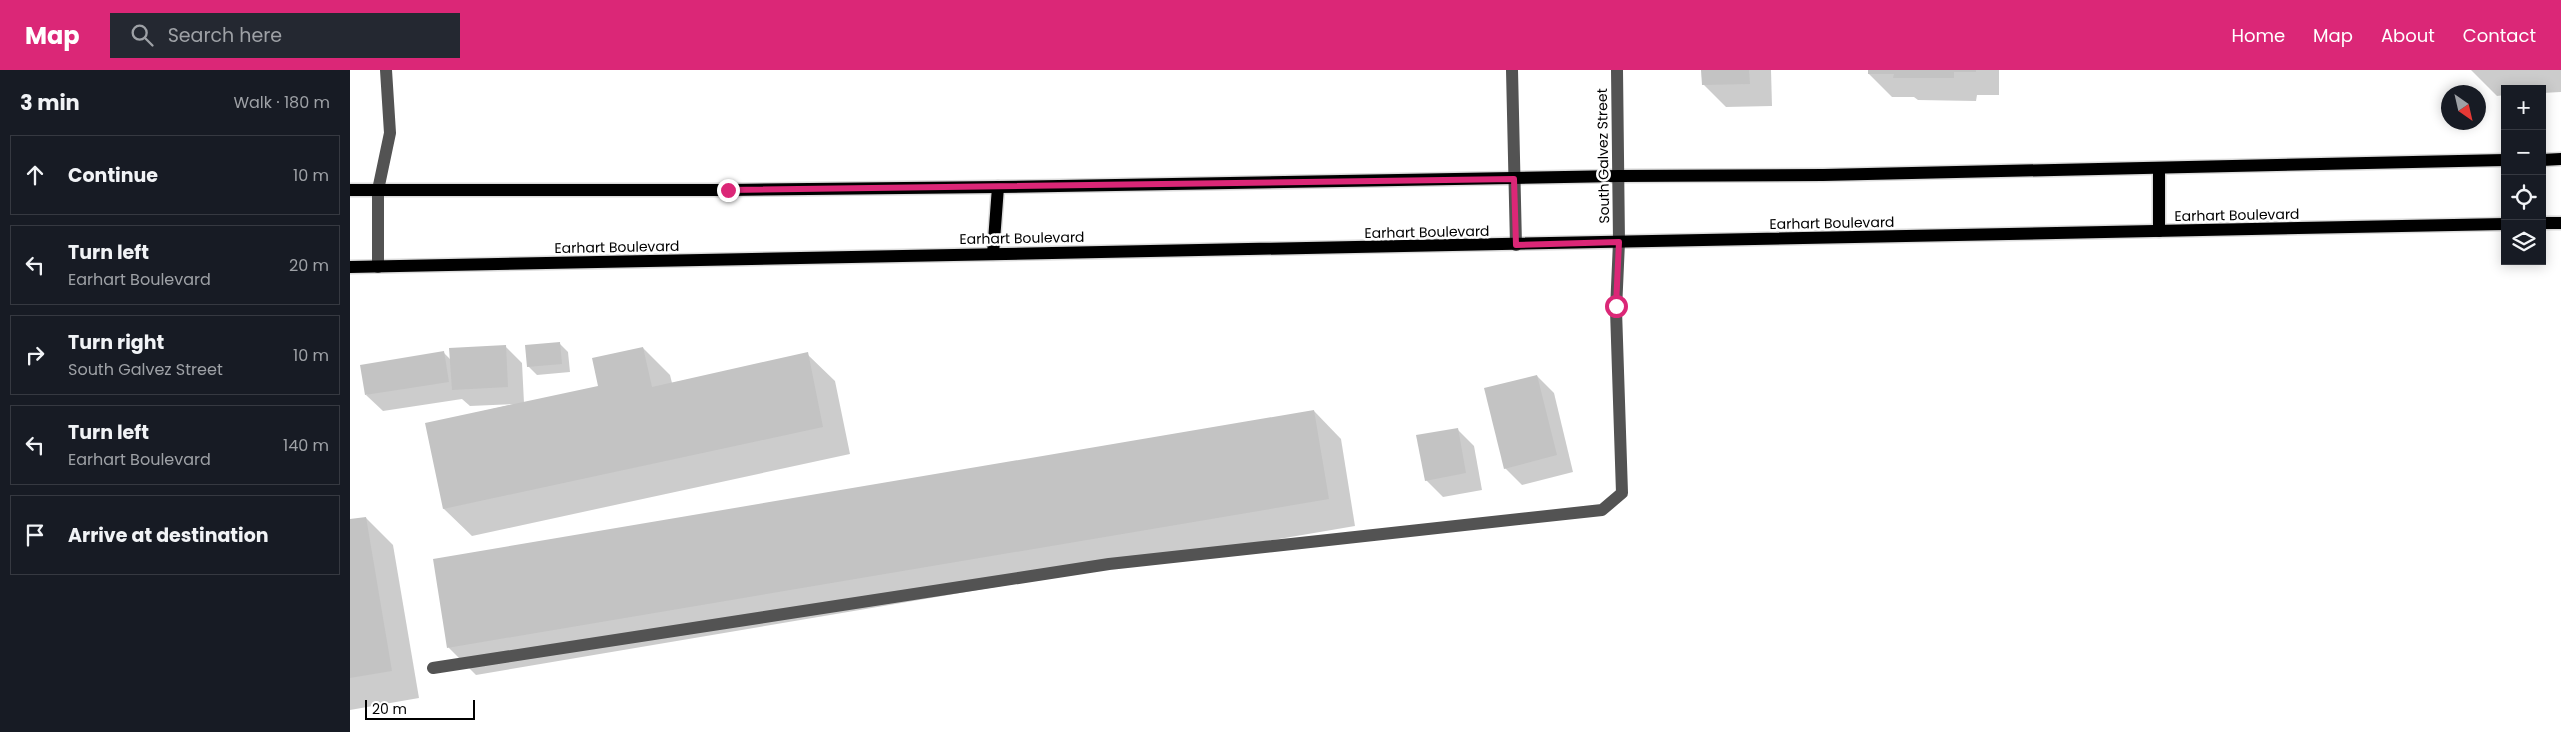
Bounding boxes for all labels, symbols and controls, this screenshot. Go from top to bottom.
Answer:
search box [110,13,460,58]
text: Map [25,19,80,52]
icon: search [128,21,156,49]
text: Search here [168,22,282,49]
text: Home [2231,23,2285,48]
text: Map [2313,23,2353,48]
text: About [2381,23,2435,48]
text: Contact [2463,23,2536,48]
north arrow [2441,85,2486,130]
map controls [2501,85,2546,265]
button: + [2501,85,2546,130]
text: 3 min [20,88,80,117]
street label: South Galvez Street [1592,88,1614,224]
text: Walk · 180 m [233,91,330,114]
button: − [2501,130,2546,175]
icon: ahead [21,161,49,189]
text: Continue [68,162,158,189]
text: 10 m [293,164,329,187]
button: locate [2501,175,2546,220]
route end [717,179,740,202]
street label: Earhart Boulevard [2174,204,2300,226]
street label: Earhart Boulevard [1769,212,1895,234]
button: layers [2501,220,2546,265]
street label: Earhart Boulevard [1364,221,1490,243]
street label: Earhart Boulevard [959,227,1085,249]
street label: Earhart Boulevard [554,236,680,258]
text: Turn left [68,239,149,266]
icon: left [21,251,49,279]
text: 20 m [289,254,329,277]
text: Earhart Boulevard [68,268,211,291]
route start [1605,295,1628,318]
text: Turn right [68,329,164,356]
icon: right [21,341,49,369]
text: 10 m [293,344,329,367]
text: South Galvez Street [68,358,223,381]
text: Turn left [68,419,149,446]
icon: left [21,431,49,459]
text: 140 m [283,434,329,457]
text: Earhart Boulevard [68,448,211,471]
icon: arrive [21,521,49,549]
text: Arrive at destination [68,522,269,549]
scale bar [365,697,475,720]
text: 20 m [372,699,407,719]

